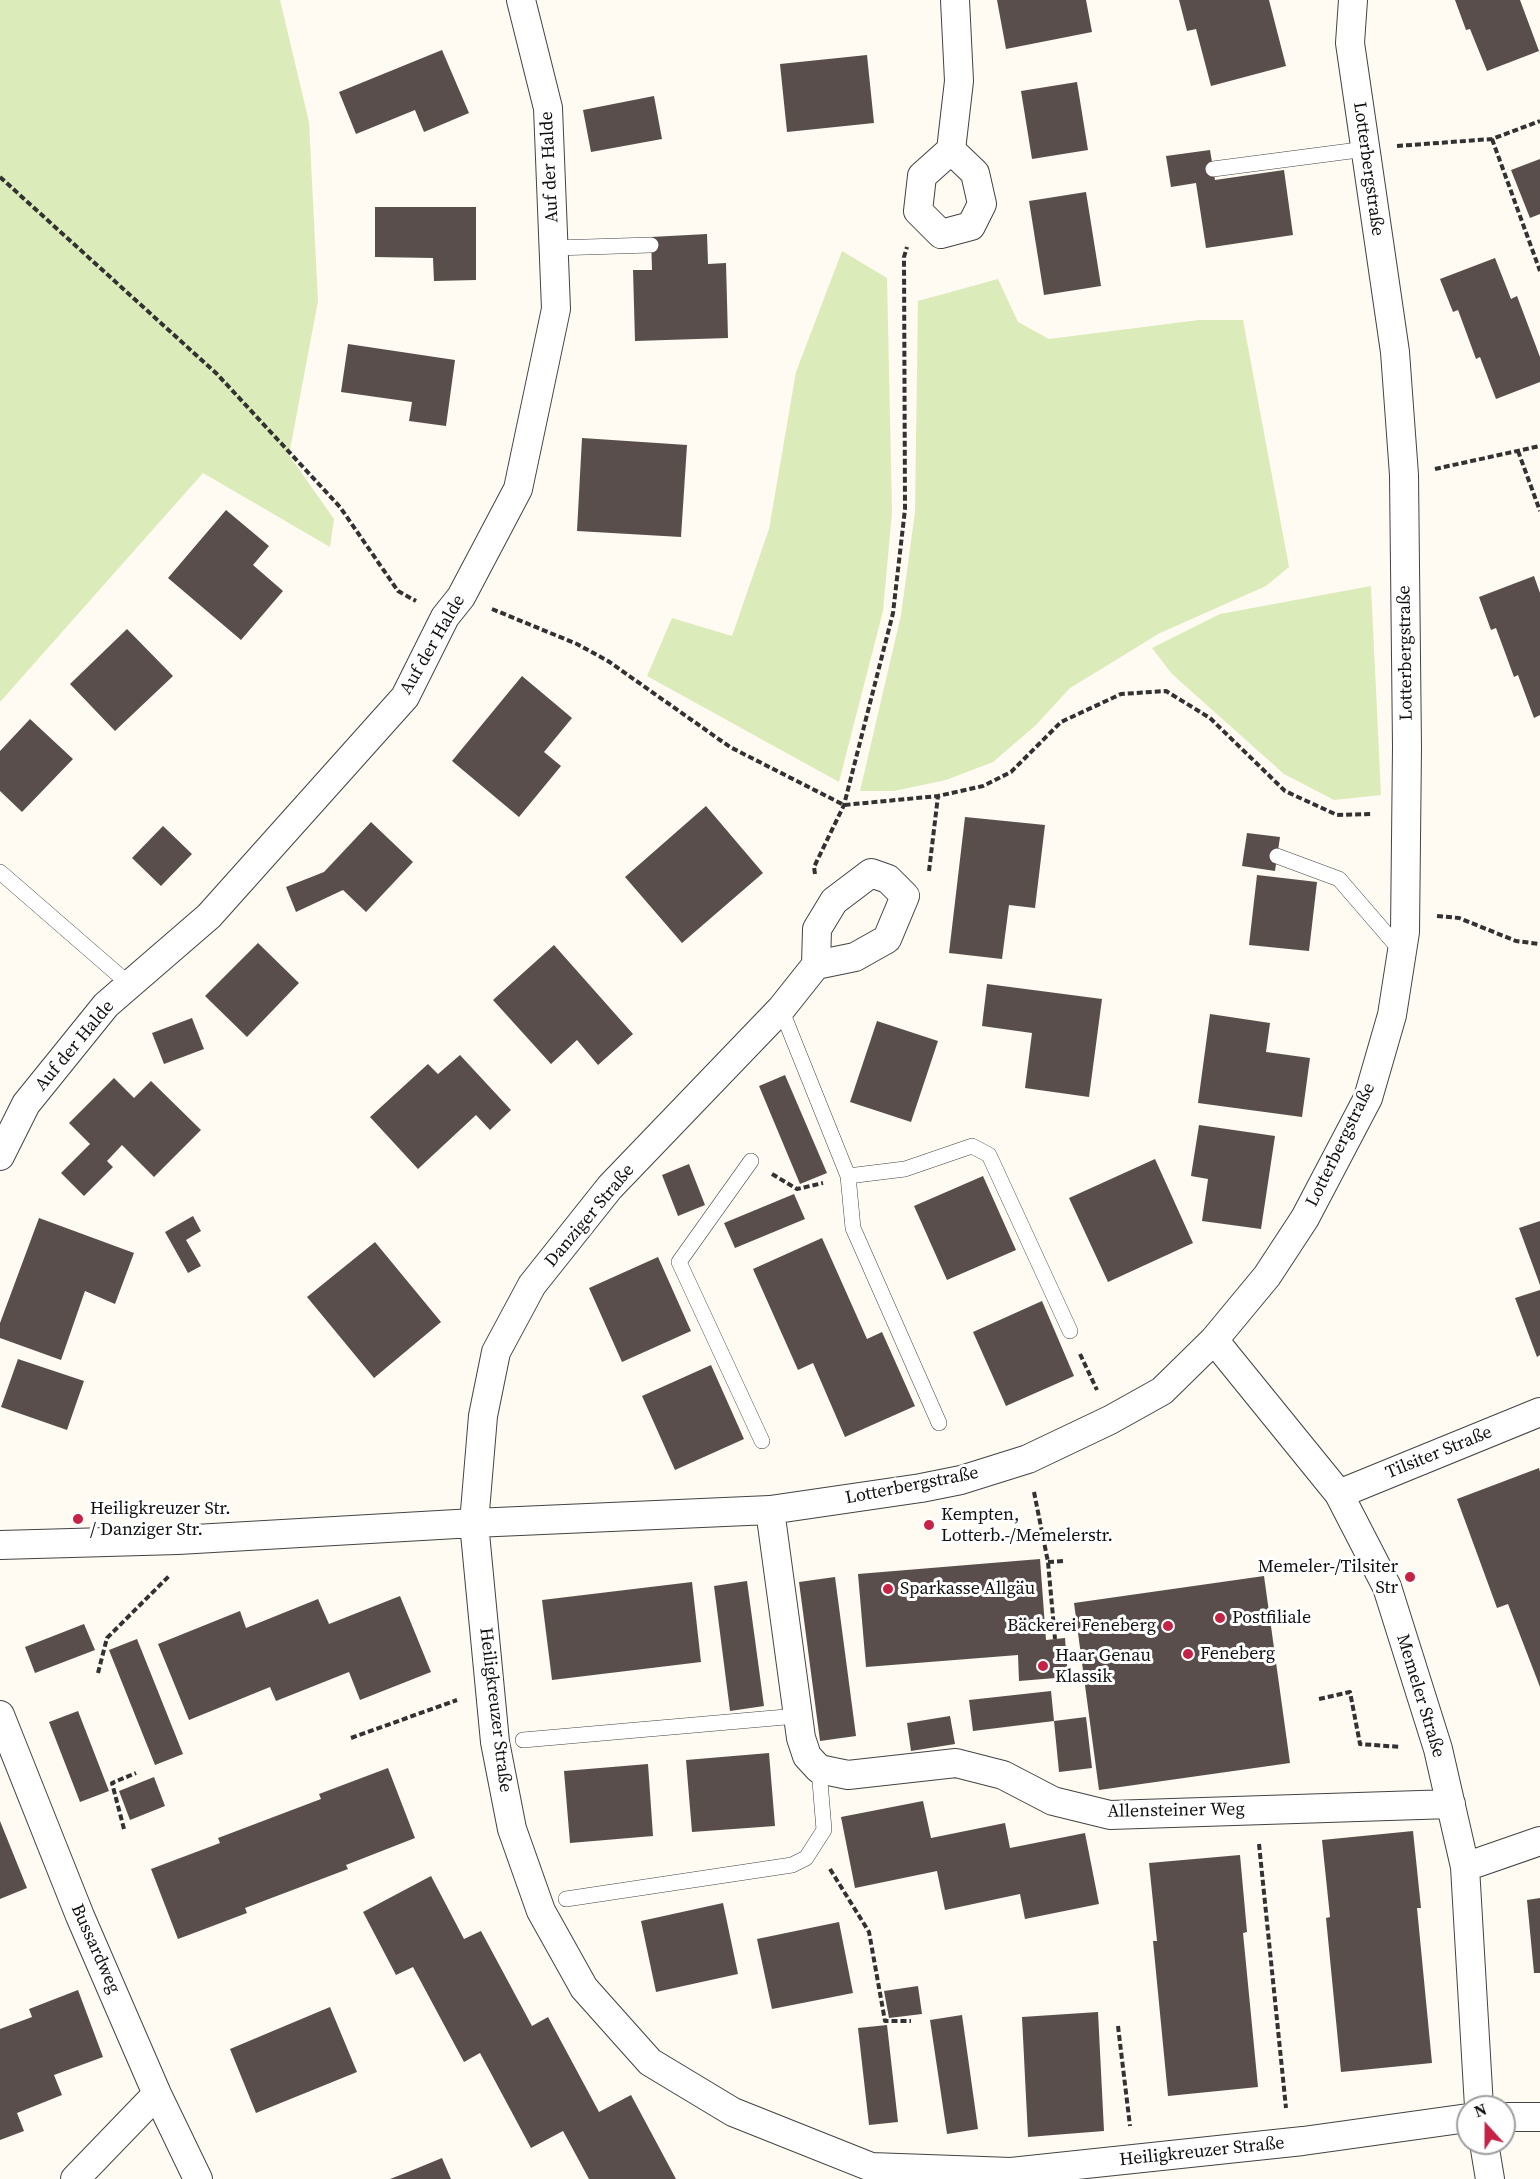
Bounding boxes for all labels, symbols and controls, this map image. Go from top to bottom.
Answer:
street label: Lotterbergstraße [1348,101,1388,237]
street label: Auf der Halde [536,111,564,223]
street label: Lotterbergstraße [1394,585,1418,721]
street label: Auf der Halde [396,591,470,699]
street label: Auf der Halde [31,996,119,1096]
street label: Lotterbergstraße [1302,1079,1380,1211]
street label: Danziger Straße [541,1160,639,1272]
street label: Tilsiter Straße [1383,1422,1495,1484]
street label: Lotterbergstraße [844,1462,980,1510]
place label: Heiligkreuzer Str. / Danziger Str. [90,1498,231,1540]
place label: Kempten, Lotterb.-/Memelerstr. [941,1504,1113,1546]
marker: Heiligkreuzer Str. / Danziger Str. [71,1512,85,1526]
marker: Kempten, Lotterb.-/Memelerstr. [922,1518,936,1532]
place label: Memeler-/Tilsiter Str [1258,1556,1398,1598]
marker: Memeler-/Tilsiter Str [1403,1570,1417,1584]
place label: Sparkasse Allgäu [900,1578,1035,1600]
marker: Sparkasse Allgäu [881,1582,895,1596]
place label: Postfiliale [1232,1607,1311,1629]
marker: Postfiliale [1213,1611,1227,1625]
place label: Bäckerei Feneberg [1007,1615,1156,1637]
marker: Bäckerei Feneberg [1161,1619,1175,1633]
street label: Heiligkreuzer Straße [474,1626,516,1794]
street label: Memeler Straße [1391,1632,1449,1760]
place label: Feneberg [1200,1643,1275,1665]
place label: Haar Genau Klassik [1055,1645,1151,1688]
marker: Feneberg [1181,1647,1195,1661]
marker: Haar Genau Klassik [1036,1659,1050,1673]
street label: Allensteiner Weg [1107,1799,1245,1823]
street label: Bussardweg [66,1901,124,1997]
north arrow [1456,2095,1516,2155]
text: N [1471,2098,1490,2122]
street label: Heiligkreuzer Straße [1118,2133,1286,2171]

